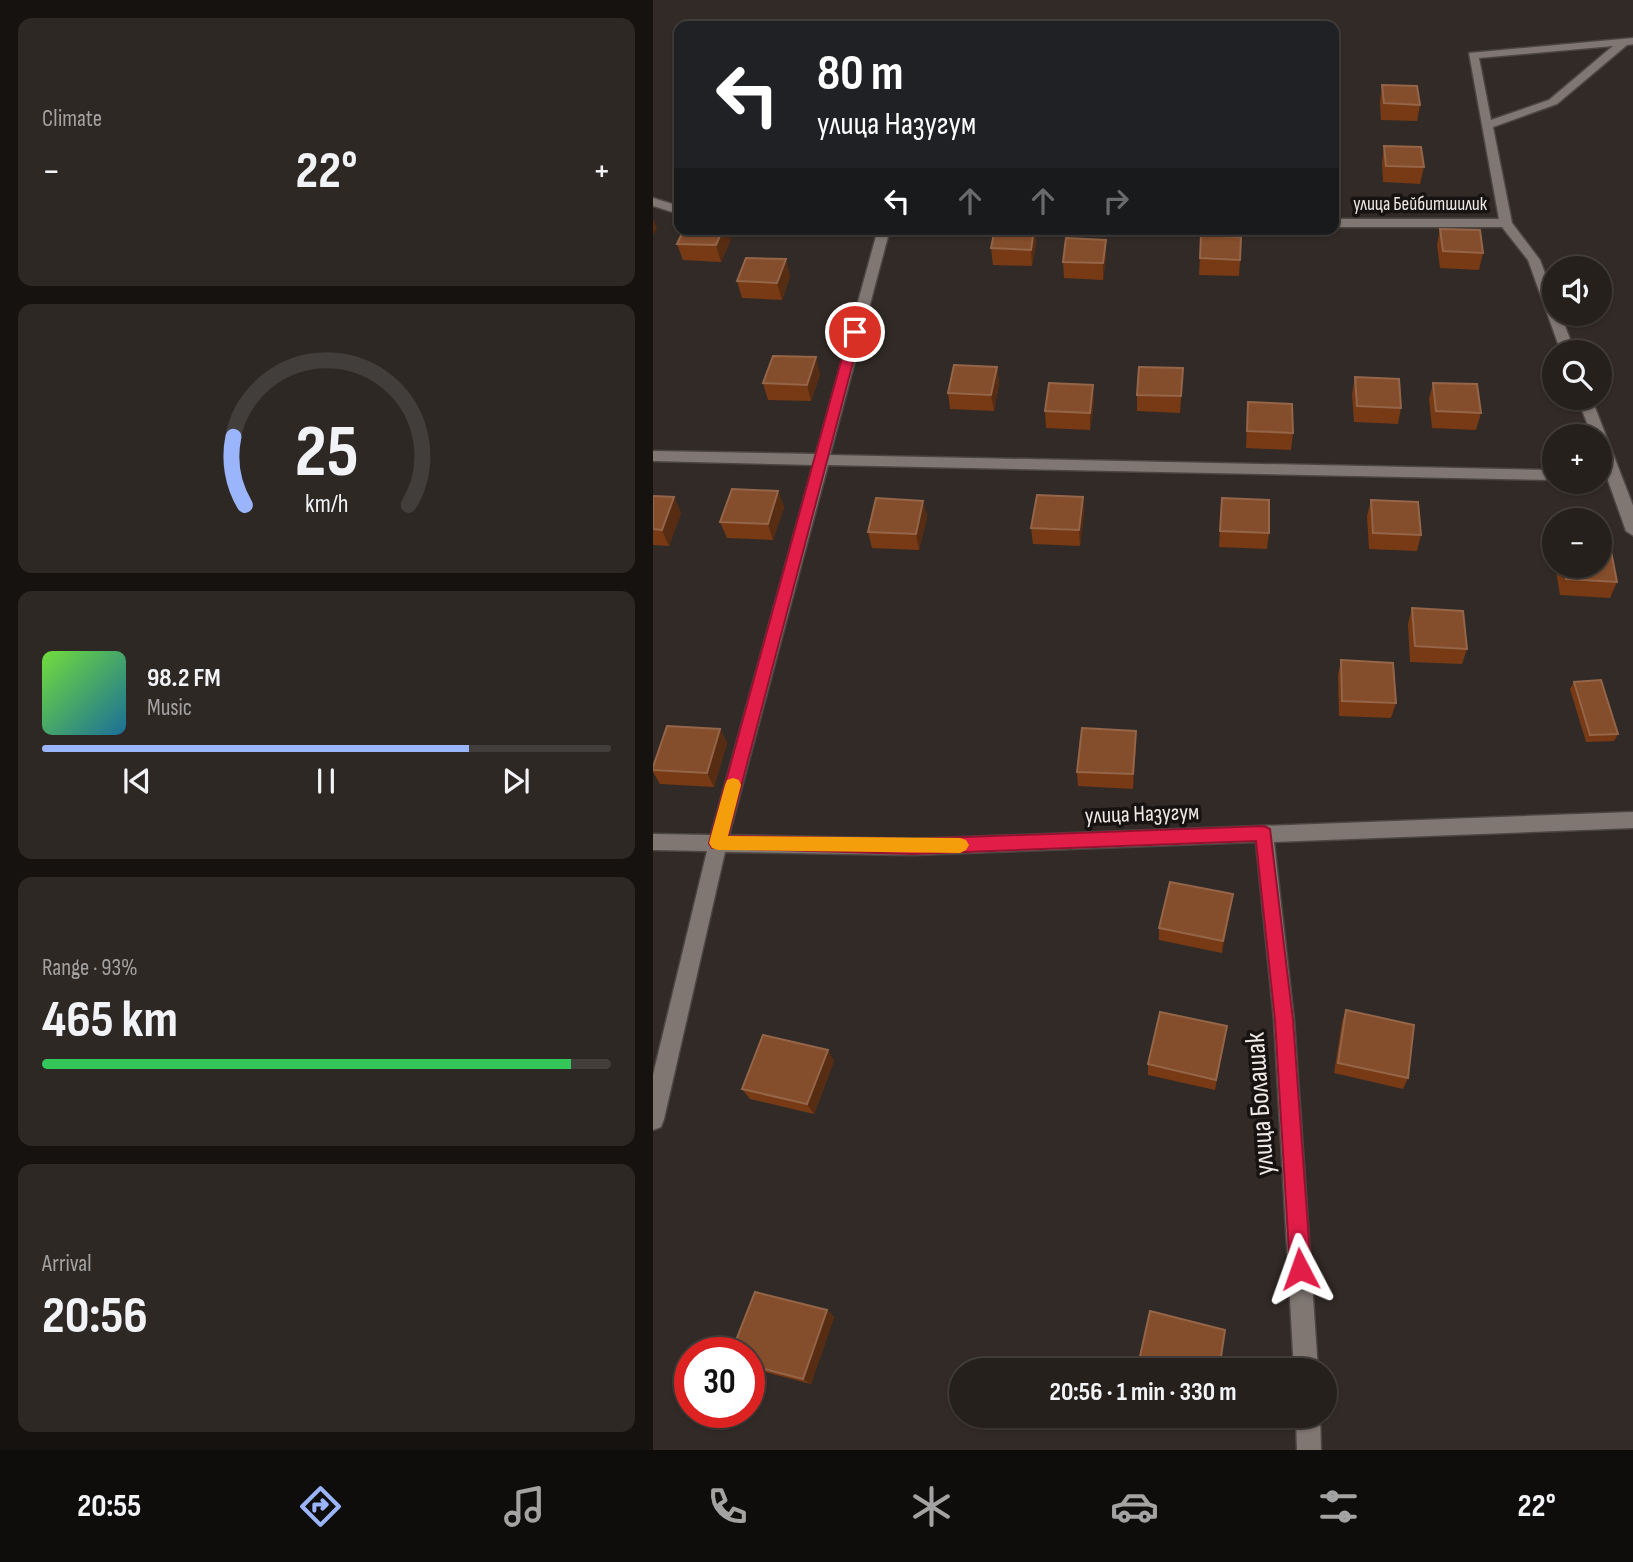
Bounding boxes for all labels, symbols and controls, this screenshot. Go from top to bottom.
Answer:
text: 80 m [817,45,904,104]
icon: left [702,49,793,140]
text: Climate [42,105,102,133]
text: улица Назугум [817,105,976,144]
text: 22° [295,140,358,203]
text: − [42,149,61,194]
text: + [592,149,611,194]
icon: left [878,182,916,220]
icon: ahead [951,182,989,220]
icon: ahead [1024,182,1062,220]
icon: right [1097,182,1135,220]
street label: улица Бейбитшилик [1353,193,1488,216]
map controls [1542,256,1612,578]
button: sound [1542,256,1612,326]
pin [825,302,885,362]
icon: arrive [836,313,874,351]
button: search [1542,340,1612,410]
text: 25 [295,409,358,497]
button: + [1542,424,1612,494]
text: km/h [305,488,348,519]
button: − [1542,508,1612,578]
text: 98.2 FM [147,663,221,694]
text: Music [147,694,192,722]
icon: previous [118,762,156,800]
icon: pause [307,762,345,800]
icon: next [497,762,535,800]
street label: улица Назугум [1084,798,1200,830]
text: Range · 93% [42,954,138,982]
text: 465 km [42,989,178,1052]
street label: улица Болашак [1239,1031,1281,1177]
position arrow [1263,1232,1337,1306]
text: Arrival [42,1250,91,1278]
text: 20:56 [42,1285,148,1348]
speed limit sign: 30 [674,1337,765,1428]
text: 20:56 · 1 min · 330 m [1050,1377,1236,1408]
icon: directions [296,1482,345,1531]
icon: music [500,1482,549,1531]
icon: phone [703,1482,752,1531]
icon: climate [907,1482,956,1531]
icon: car [1110,1482,1159,1531]
icon: filters [1314,1482,1363,1531]
text: 20:55 [77,1487,141,1526]
text: 22° [1518,1487,1556,1526]

